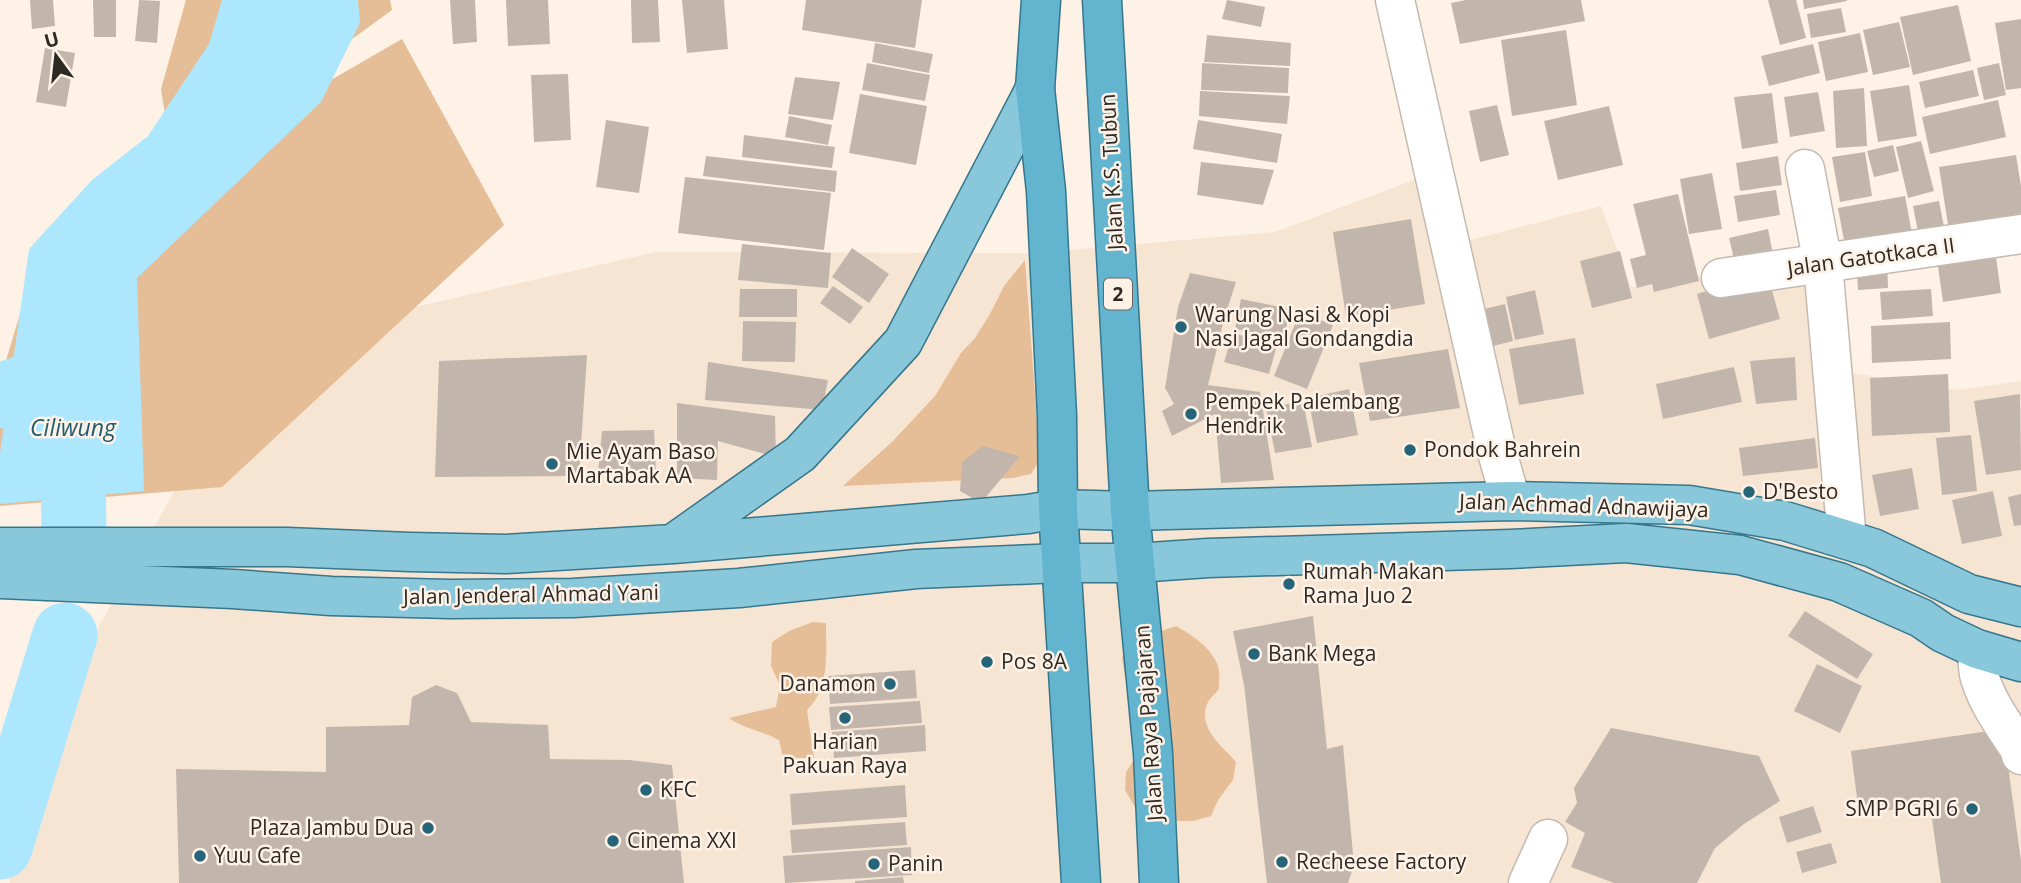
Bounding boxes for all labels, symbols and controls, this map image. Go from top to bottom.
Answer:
north arrow [21,21,91,91]
text: U [41,25,62,54]
street label: Jalan K.S. Tubun [1093,93,1129,253]
street label: Jalan Gatotkaca II [1783,230,1956,282]
road number: 2 [1104,278,1132,310]
place label: Warung Nasi & Kopi Nasi Jagal Gondangdia [1195,300,1414,352]
marker: Warung Nasi & Kopi Nasi Jagal Gondangdia [1173,319,1189,335]
place label: Pempek Palembang Hendrik [1205,387,1400,439]
marker: Pempek Palembang Hendrik [1183,406,1199,422]
water label: Ciliwung [30,411,117,443]
place label: Pondok Bahrein [1424,435,1581,463]
place label: Mie Ayam Baso Martabak AA [566,437,716,489]
marker: Pondok Bahrein [1402,442,1418,458]
marker: Mie Ayam Baso Martabak AA [544,456,560,472]
place label: D'Besto [1763,477,1838,505]
marker: D'Besto [1741,484,1757,500]
street label: Jalan Achmad Adnawijaya [1457,487,1709,523]
place label: Rumah Makan Rama Juo 2 [1303,557,1444,609]
marker: Rumah Makan Rama Juo 2 [1281,576,1297,592]
street label: Jalan Jenderal Ahmad Yani [401,578,659,610]
street label: Jalan Raya Pajajaran [1127,624,1169,824]
place label: Bank Mega [1268,639,1376,667]
marker: Bank Mega [1246,646,1262,662]
place label: Pos 8A [1001,647,1068,675]
marker: Pos 8A [979,654,995,670]
place label: Danamon [780,669,876,697]
marker: Danamon [882,676,898,692]
marker: Harian Pakuan Raya [837,710,853,726]
place label: Harian Pakuan Raya [782,727,908,779]
place label: KFC [660,775,697,803]
marker: KFC [638,782,654,798]
place label: SMP PGRI 6 [1845,794,1958,822]
marker: SMP PGRI 6 [1964,801,1980,817]
place label: Plaza Jambu Dua [250,813,414,841]
marker: Plaza Jambu Dua [420,820,436,836]
place label: Cinema XXI [627,826,737,854]
marker: Cinema XXI [605,833,621,849]
place label: Yuu Cafe [214,841,301,869]
place label: Recheese Factory [1296,847,1467,875]
marker: Yuu Cafe [192,848,208,864]
place label: Panin [888,849,943,877]
marker: Recheese Factory [1274,854,1290,870]
marker: Panin [866,856,882,872]

